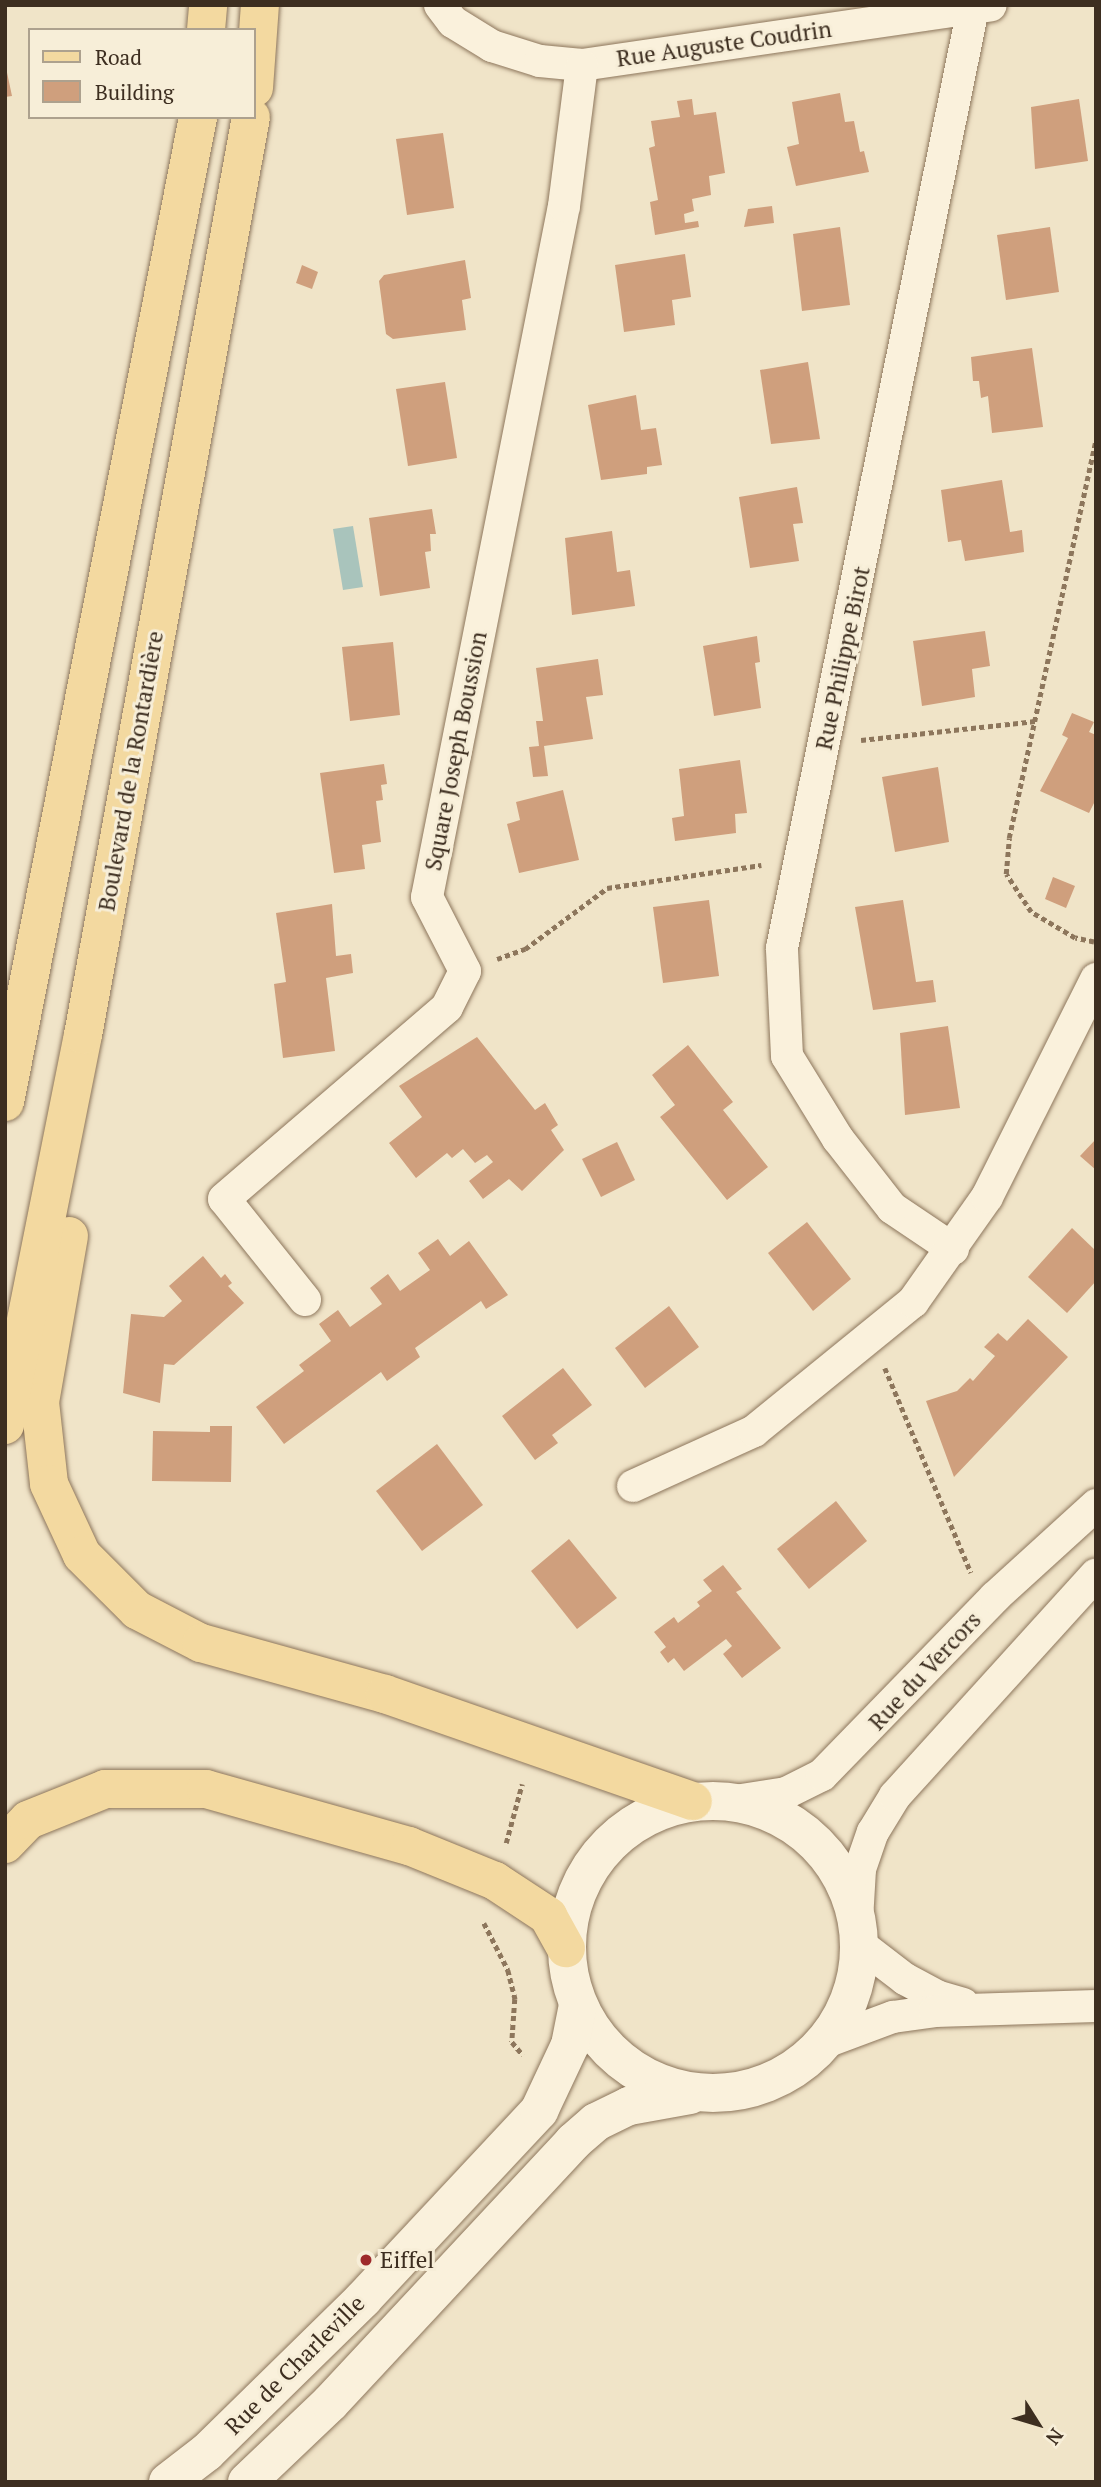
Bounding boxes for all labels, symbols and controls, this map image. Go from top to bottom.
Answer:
street label: Rue Auguste Coudrin [615,15,833,73]
legend [28,28,256,119]
text: Road [95,43,142,71]
text: Building [95,78,174,106]
street label: Rue Philippe Birot [810,564,876,752]
street label: Boulevard de la Rontardière [93,629,169,913]
street label: Square Joseph Boussion [419,629,493,873]
street label: Rue du Vercors [863,1606,987,1736]
place label: Eiffel [380,2246,434,2274]
marker: Eiffel [358,2252,374,2268]
street label: Rue de Charleville [220,2290,370,2440]
north arrow [1003,2389,1073,2459]
text: N [1041,2424,1069,2450]

